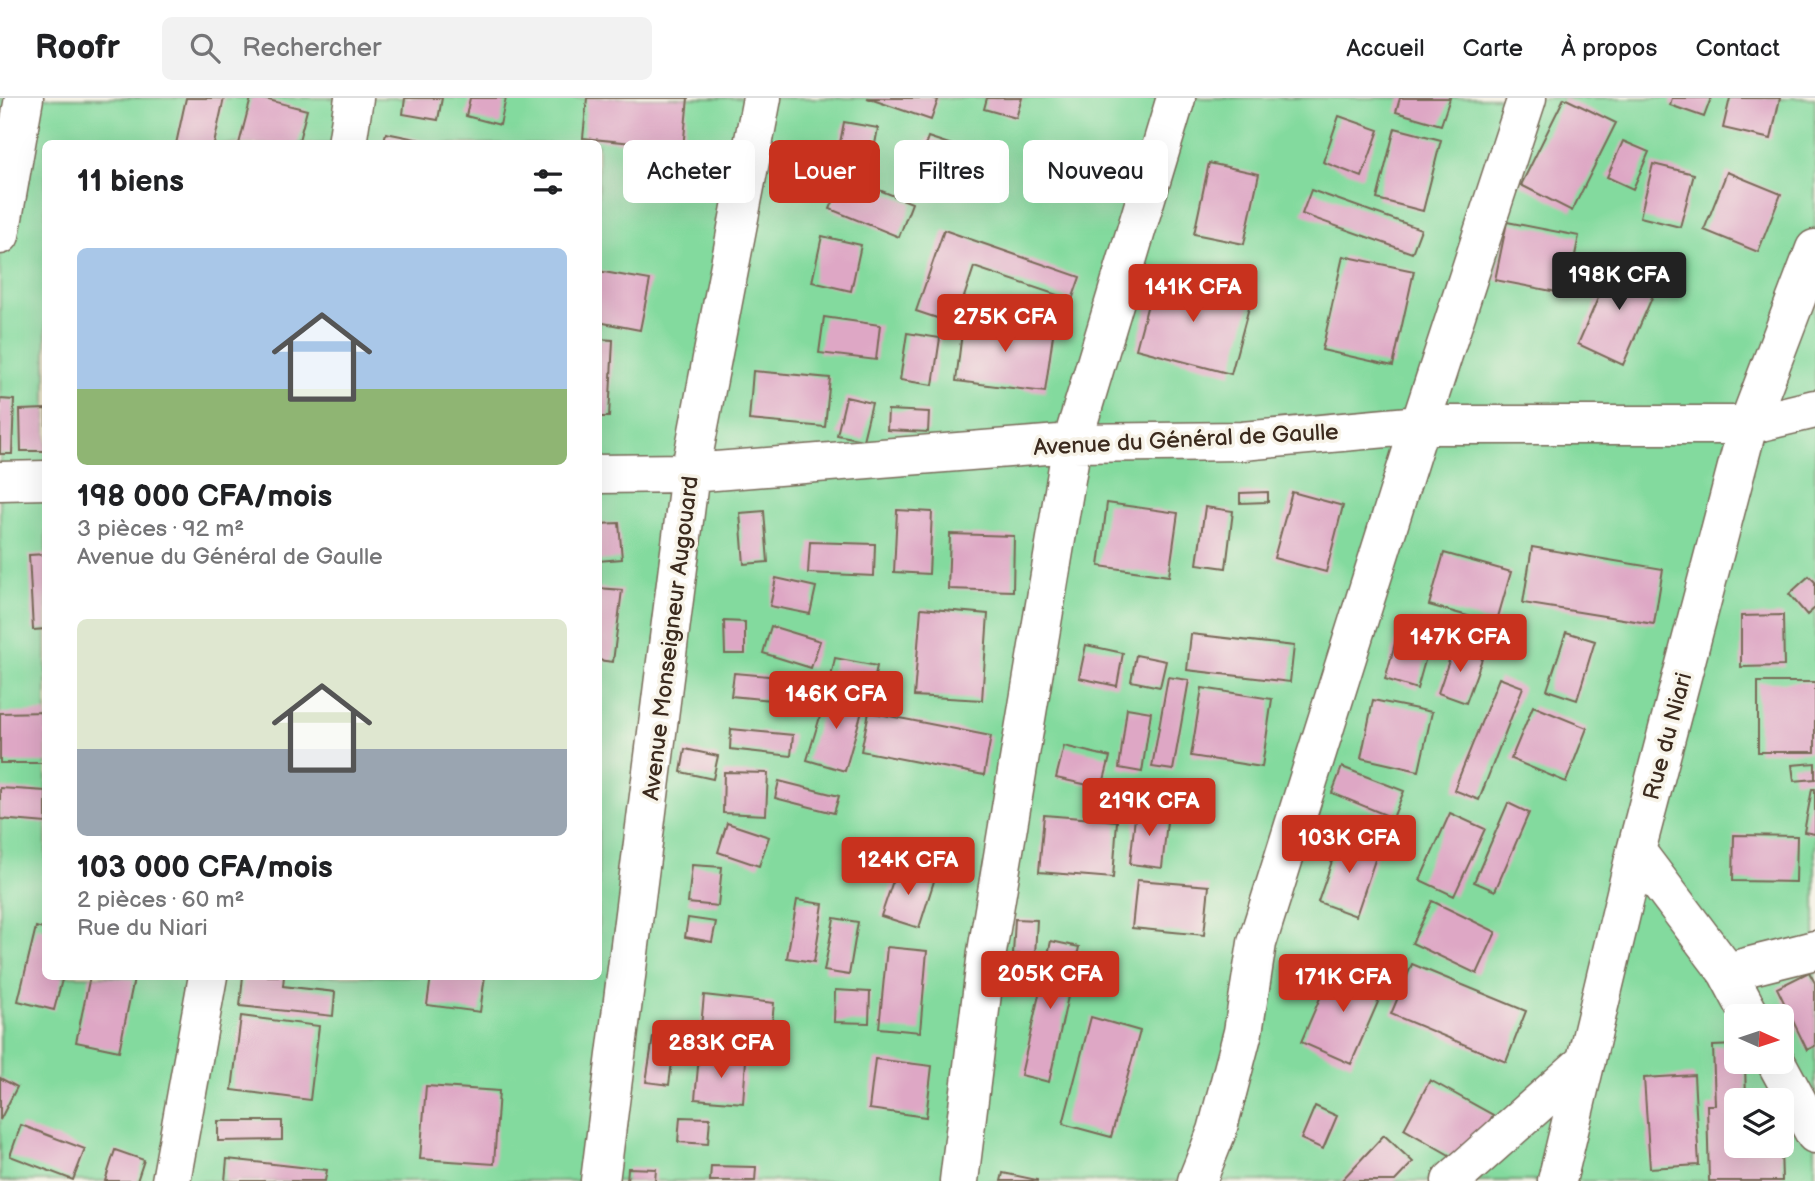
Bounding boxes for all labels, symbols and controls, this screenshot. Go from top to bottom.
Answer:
search box [162,17,652,80]
text: Roofr [35,28,120,68]
icon: search [186,29,224,67]
text: Rechercher [242,33,381,64]
text: Accueil [1346,34,1425,63]
text: Carte [1463,34,1523,63]
text: À propos [1561,34,1657,63]
text: Contact [1695,34,1780,63]
chip: Acheter [623,140,755,203]
chip: Louer [769,140,880,203]
chip: Filtres [894,140,1009,203]
chip: Nouveau [1023,140,1168,203]
icon: filters [529,163,567,201]
text: 11 biens [77,164,184,200]
pin: 198K CFA [1547,252,1691,312]
text: 198K CFA [1568,261,1670,289]
pin: 141K CFA [1121,264,1265,324]
text: 141K CFA [1144,273,1242,301]
icon: home [259,294,385,420]
pin: 275K CFA [933,294,1077,354]
text: 275K CFA [953,303,1057,331]
street label: Avenue du Général de Gaulle [1033,418,1339,462]
street label: Avenue Monseigneur Augouard [637,474,705,802]
text: 198 000 CFA/mois [77,479,332,515]
text: 3 pièces · 92 m² [77,515,244,543]
text: Avenue du Général de Gaulle [77,543,383,571]
pin: 147K CFA [1388,614,1532,674]
text: 147K CFA [1410,623,1510,651]
icon: home [259,665,385,791]
street label: Rue du Niari [1638,670,1698,803]
pin: 146K CFA [764,672,908,731]
text: 146K CFA [785,680,887,708]
pin: 219K CFA [1077,778,1221,838]
text: 219K CFA [1098,787,1200,815]
pin: 103K CFA [1277,816,1421,875]
text: 103K CFA [1298,824,1400,852]
pin: 124K CFA [836,838,980,897]
text: 124K CFA [858,846,958,874]
text: 103 000 CFA/mois [77,850,333,886]
text: 2 pièces · 60 m² [77,886,244,914]
text: Rue du Niari [77,914,208,942]
pin: 205K CFA [978,951,1122,1011]
pin: 171K CFA [1271,954,1415,1014]
text: 205K CFA [997,960,1103,988]
text: 171K CFA [1295,963,1391,991]
north arrow [1724,1004,1794,1074]
map controls [1724,1004,1794,1158]
pin: 283K CFA [649,1020,793,1080]
text: 283K CFA [668,1029,774,1057]
button: layers [1724,1088,1794,1158]

